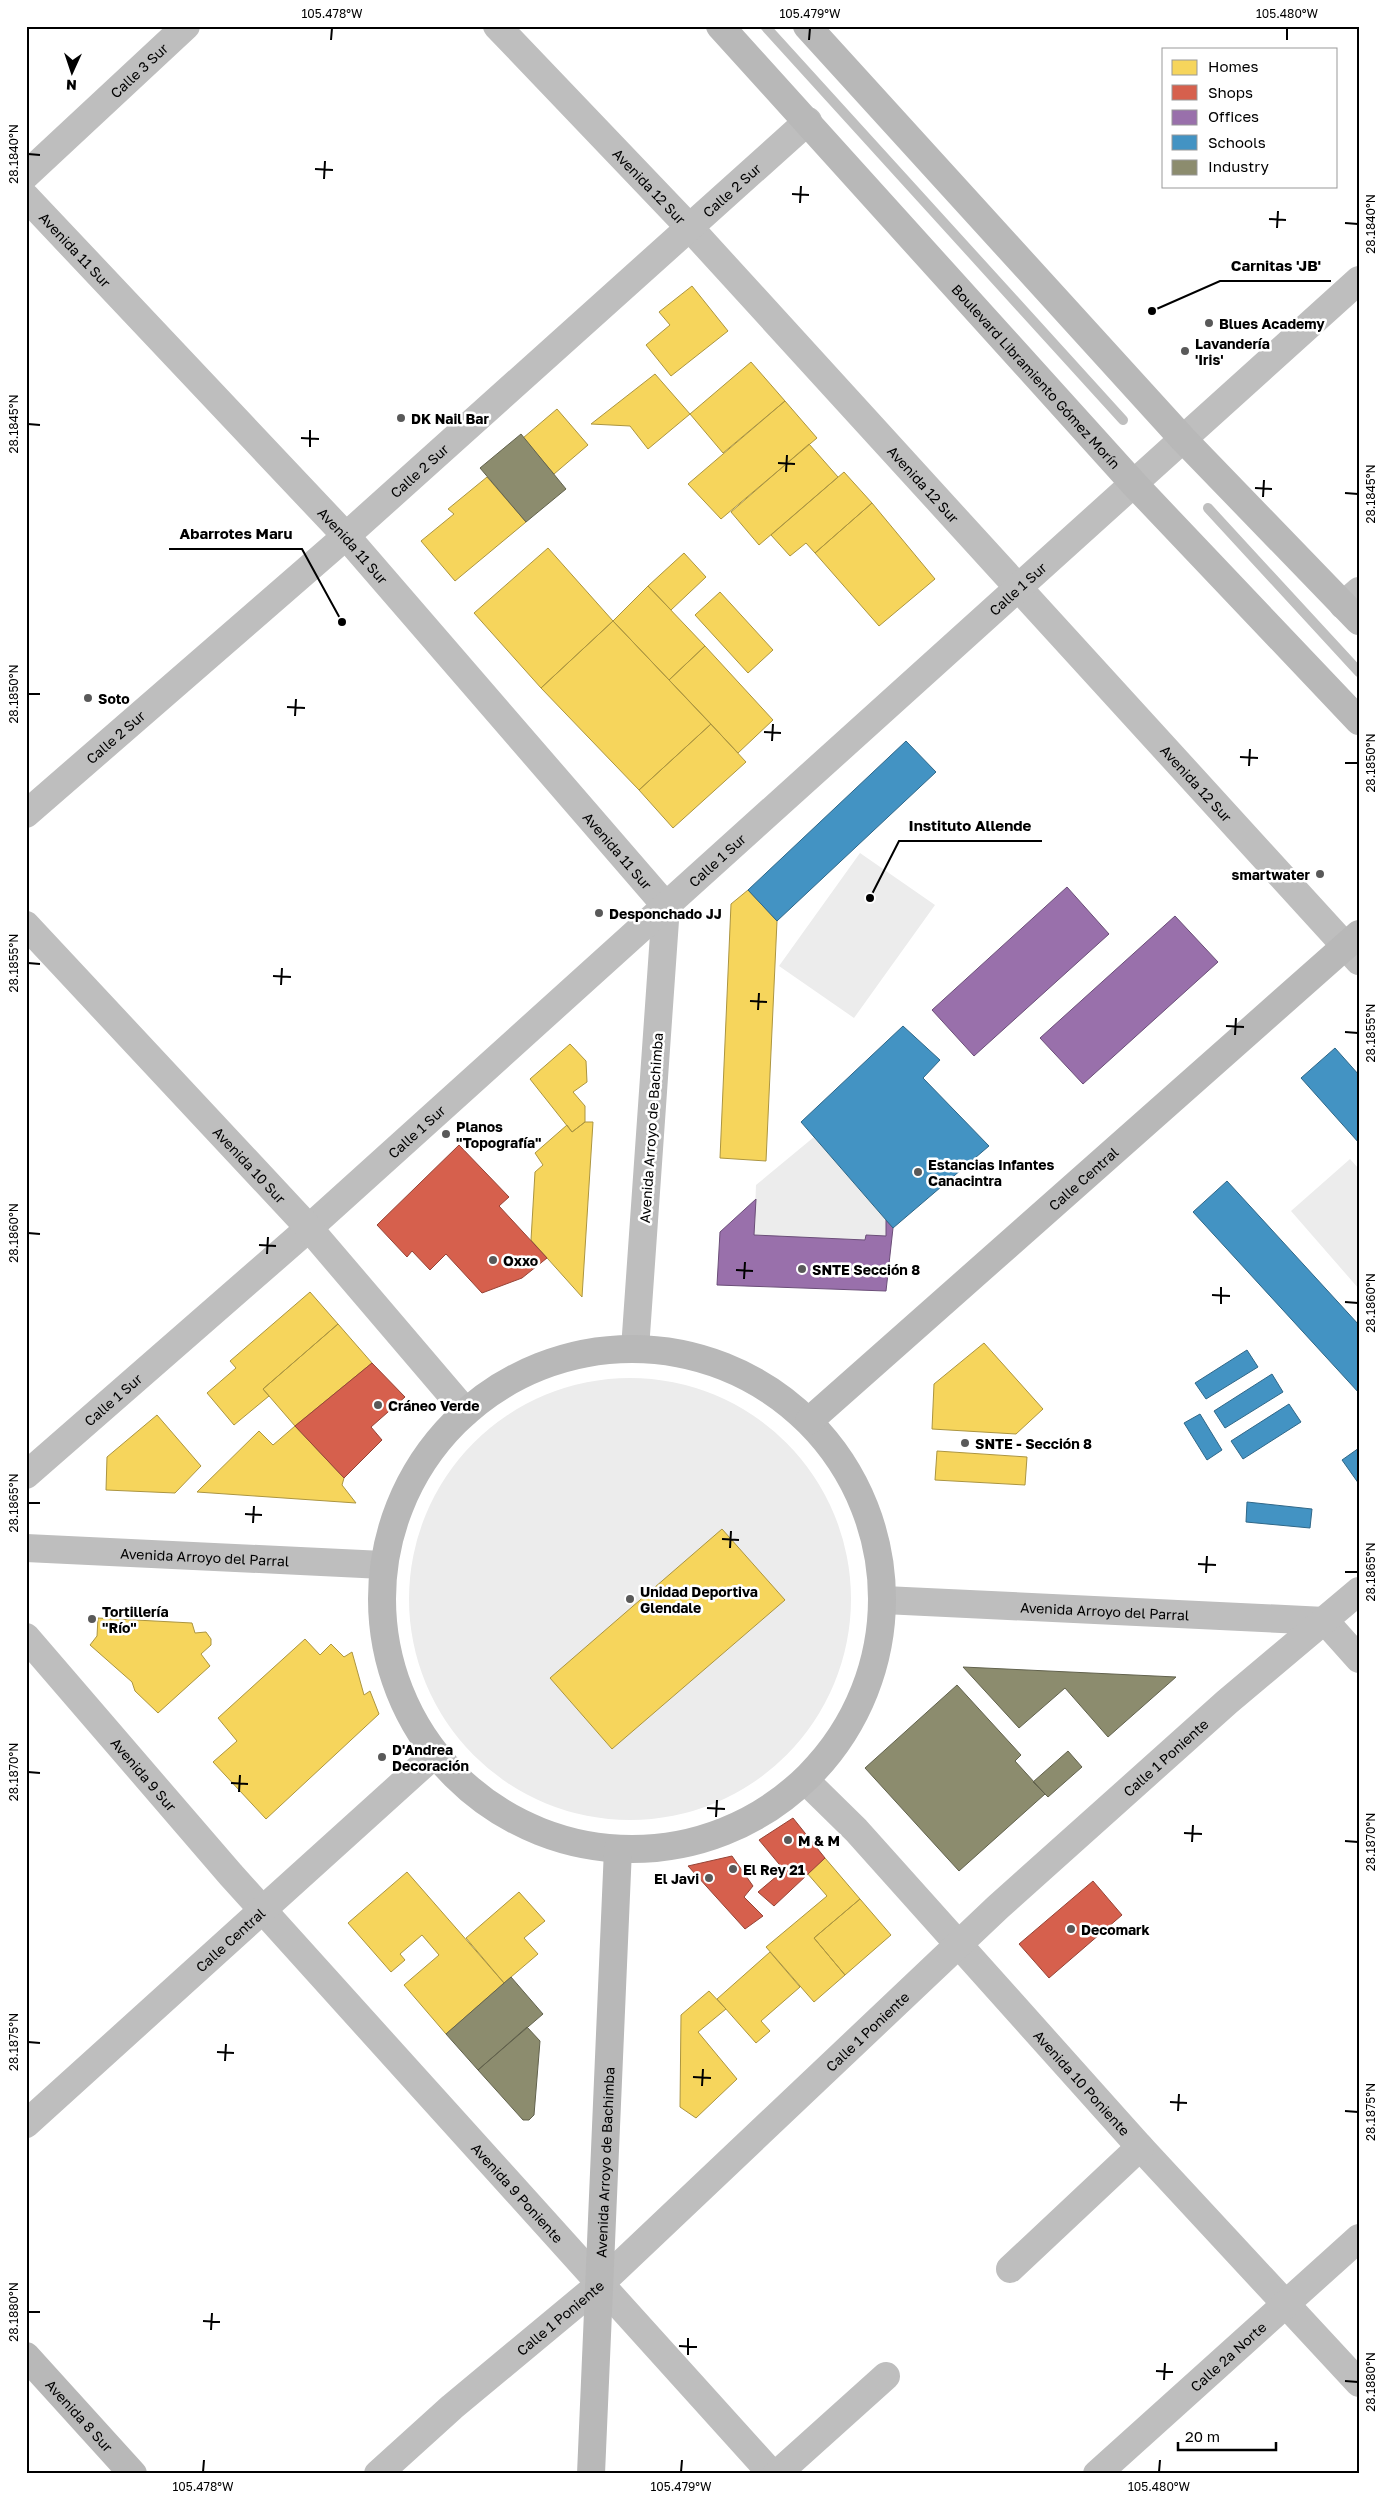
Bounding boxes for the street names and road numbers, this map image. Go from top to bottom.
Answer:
street label: Calle 3 Sur [106,39,171,101]
street label: Avenida 12 Sur [610,144,690,227]
street label: Calle 2 Sur [699,159,764,220]
street label: Avenida 11 Sur [36,208,115,291]
street label: Boulevard Libramiento Gómez Morín [949,280,1124,472]
street label: Calle 2 Sur [386,440,452,501]
street label: Avenida 12 Sur [884,442,963,526]
street label: Avenida 11 Sur [315,504,392,587]
street label: Calle 1 Sur [985,558,1050,619]
street label: Calle 2 Sur [82,706,148,767]
street label: Avenida 12 Sur [1157,741,1236,825]
street label: Avenida 11 Sur [580,808,656,893]
street label: Calle 1 Sur [685,829,749,890]
street label: Avenida Arroyo de Bachimba [636,1032,666,1224]
street label: Calle 1 Sur [384,1101,449,1161]
street label: Avenida 10 Sur [210,1123,290,1207]
street label: Calle Central [1045,1143,1121,1214]
street label: Calle 1 Sur [80,1369,145,1429]
street label: Avenida Arroyo del Parral [120,1544,290,1569]
street label: Avenida Arroyo del Parral [1020,1598,1190,1623]
street label: Calle 1 Poniente [1119,1715,1211,1800]
street label: Avenida 9 Sur [108,1734,181,1815]
street label: Calle Central [192,1904,268,1975]
street label: Calle 1 Poniente [822,1988,912,2075]
street label: Avenida 10 Poniente [1031,2026,1134,2139]
street label: Avenida Arroyo de Bachimba [592,2067,617,2258]
street label: Avenida 9 Poniente [468,2139,567,2246]
street label: Calle 1 Poniente [513,2276,607,2359]
street label: Calle 2a Norte [1186,2318,1269,2395]
street label: Avenida 8 Sur [43,2376,117,2455]

